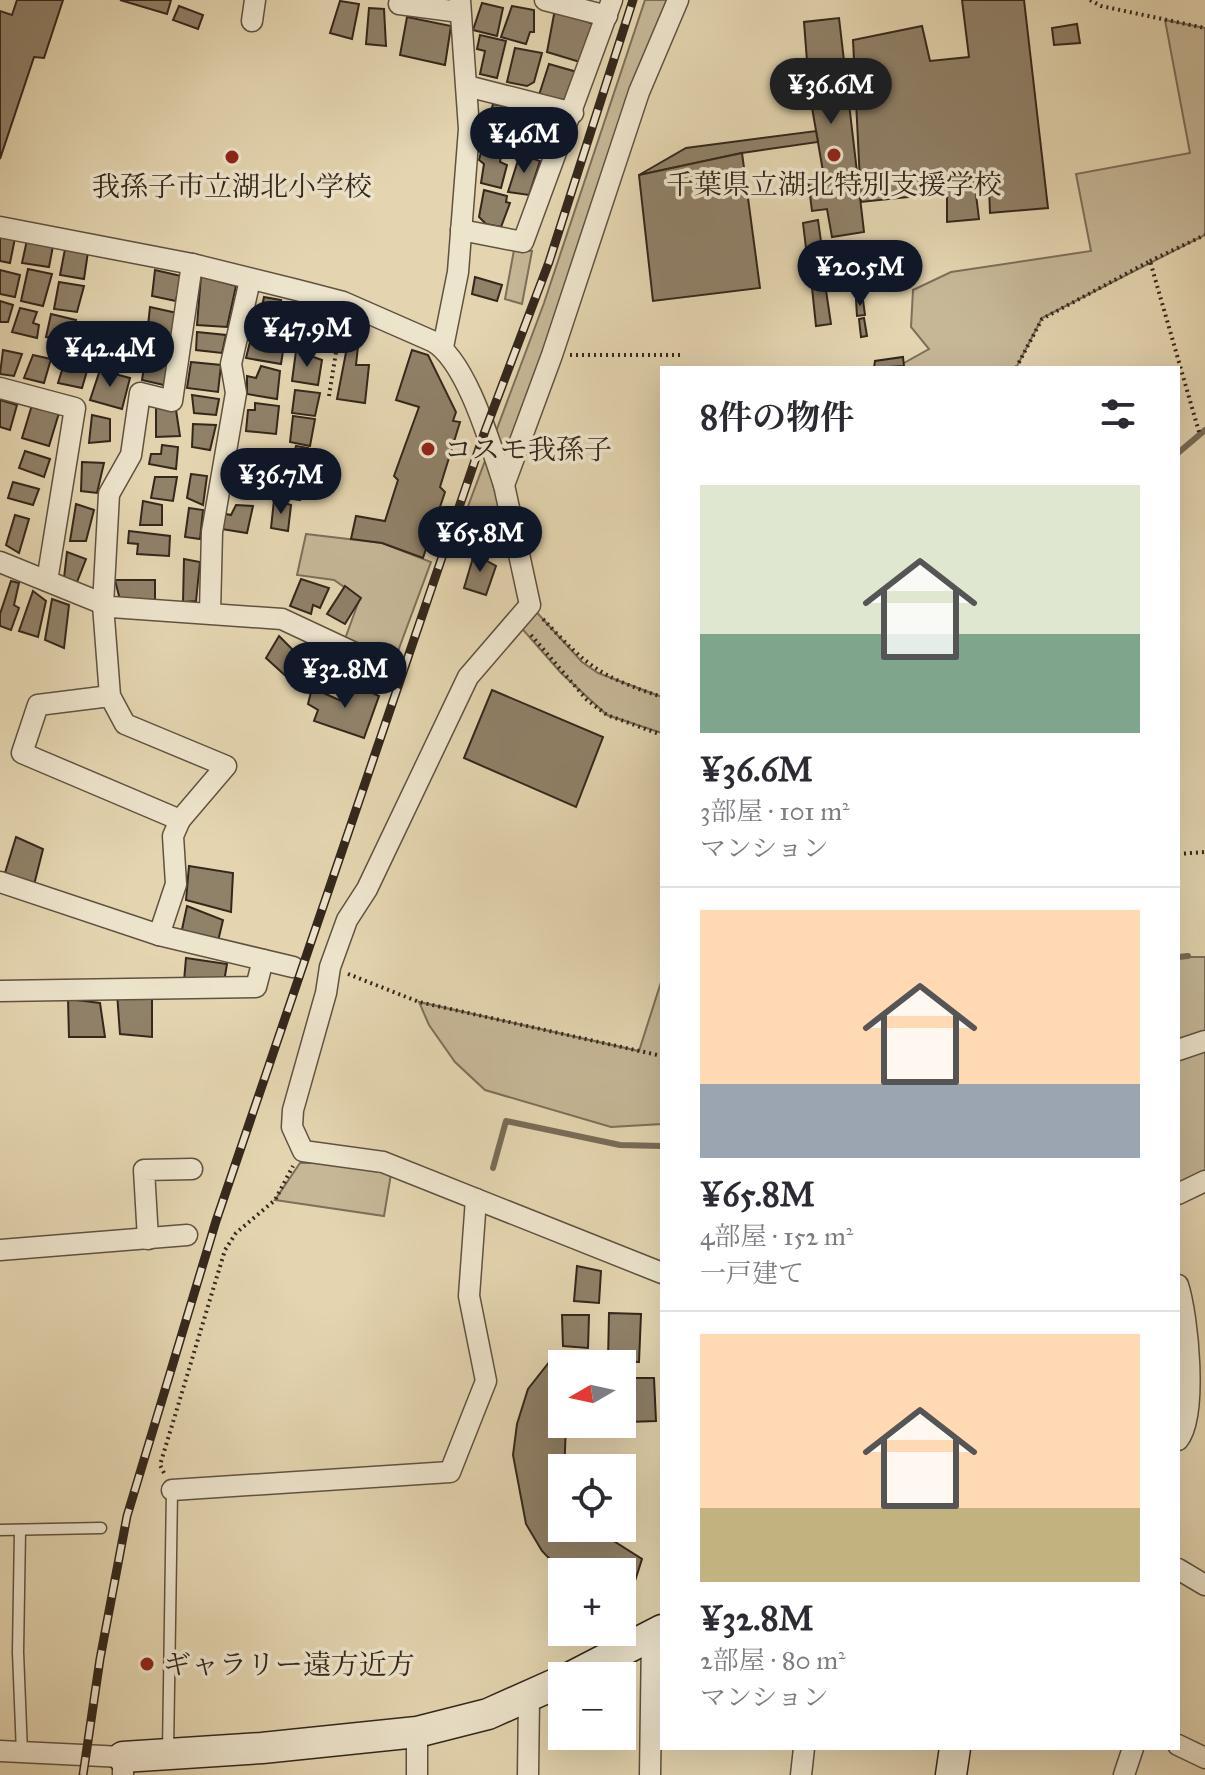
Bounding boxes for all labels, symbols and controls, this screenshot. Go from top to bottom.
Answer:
pin: ¥36.6M [766,58,896,126]
text: ¥36.6M [788,68,874,100]
pin: ¥46M [477,107,571,175]
text: ¥46M [488,117,560,149]
marker: 千葉県立湖北特別支援学校 [825,146,843,164]
marker: 我孫子市立湖北小学校 [223,148,241,166]
place label: 千葉県立湖北特別支援学校 [666,167,1002,202]
place label: 我孫子市立湖北小学校 [92,169,372,204]
pin: ¥20.5M [795,240,925,308]
text: ¥20.5M [816,250,904,282]
pin: ¥47.9M [242,301,372,369]
text: ¥47.9M [262,311,352,343]
pin: ¥42.4M [45,321,175,389]
text: ¥42.4M [64,331,156,363]
icon: filters [1096,392,1140,436]
text: 8件の物件 [700,397,854,438]
place label: コスモ我孫子 [444,432,612,467]
marker: コスモ我孫子 [419,440,437,458]
pin: ¥36.7M [216,448,346,516]
text: ¥36.7M [238,458,324,490]
pin: ¥65.8M [415,506,545,574]
text: ¥65.8M [436,516,524,548]
icon: home [848,537,992,681]
pin: ¥32.8M [280,642,410,710]
text: ¥32.8M [302,652,388,684]
text: ¥36.6M [700,749,813,790]
text: 3部屋 · 101 m² [700,795,850,827]
text: マンション [700,832,829,864]
icon: home [848,962,992,1106]
text: ¥65.8M [700,1174,815,1215]
text: 4部屋 · 152 m² [700,1220,853,1252]
text: 一戸建て [700,1257,804,1289]
north arrow [548,1350,636,1438]
map controls [548,1350,636,1750]
icon: home [848,1386,992,1530]
button: locate [548,1454,636,1542]
button: + [548,1558,636,1646]
text: ¥32.8M [700,1598,814,1639]
text: 2部屋 · 80 m² [700,1644,846,1676]
place label: ギャラリー遠方近方 [163,1647,415,1682]
marker: ギャラリー遠方近方 [138,1655,156,1673]
button: − [548,1662,636,1750]
text: マンション [700,1681,829,1713]

